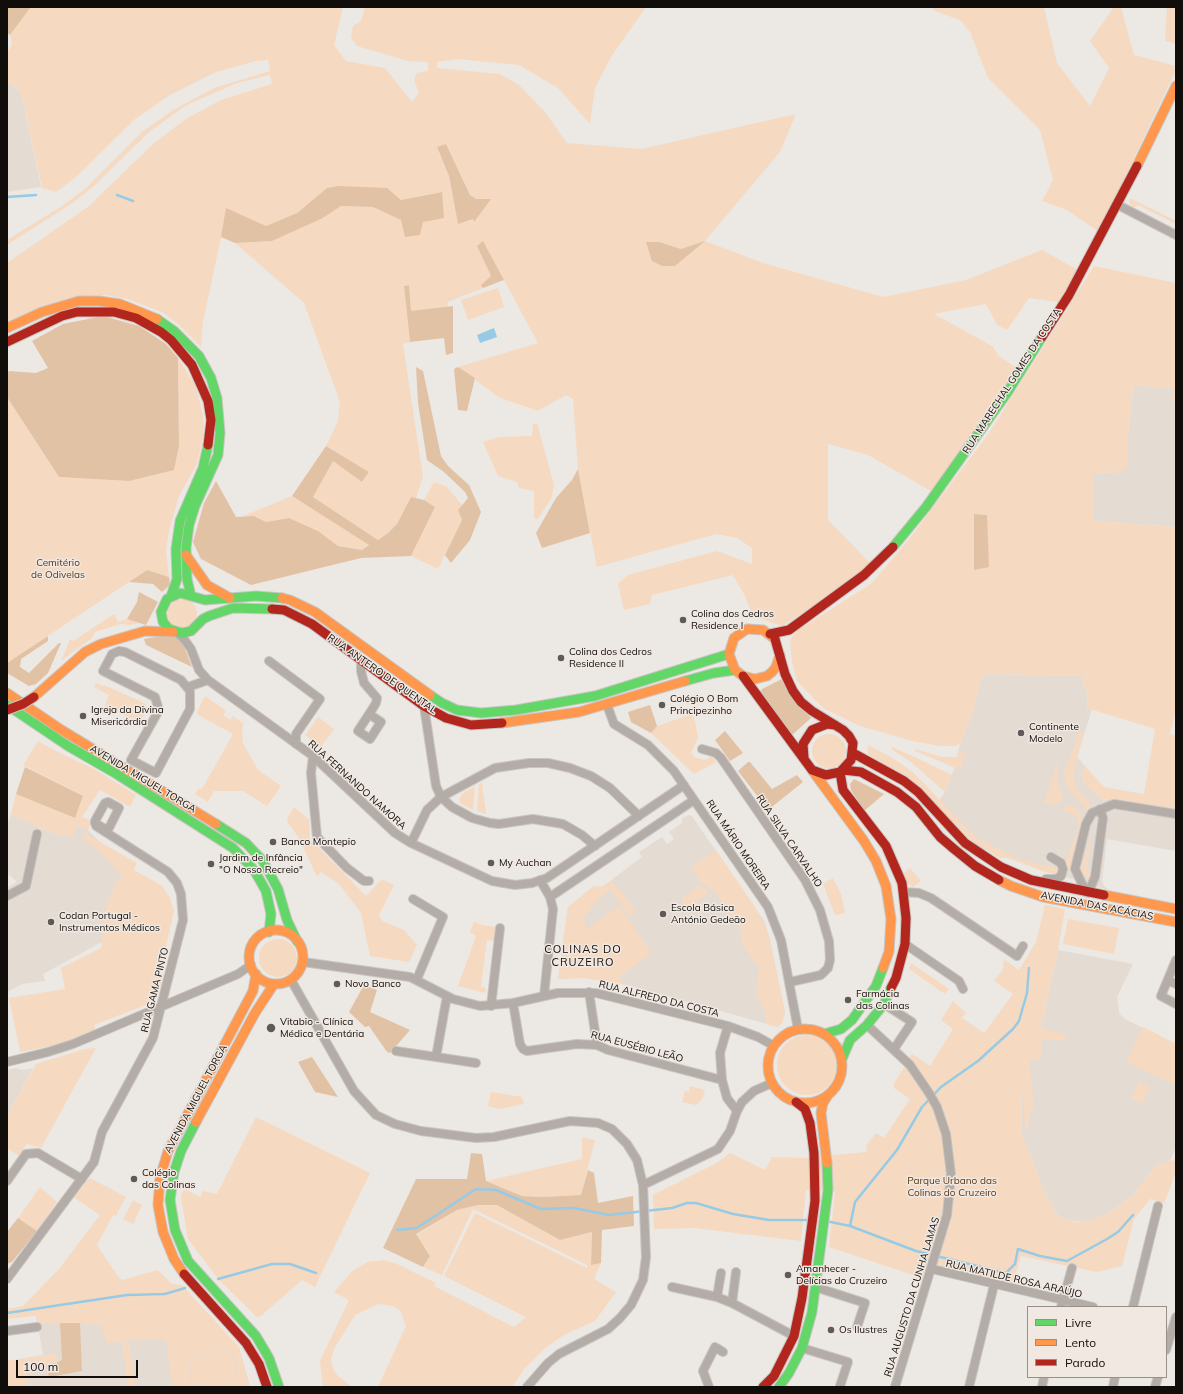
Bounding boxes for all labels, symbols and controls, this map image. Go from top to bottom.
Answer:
street label: RUA MARECHAL GOMES DA COSTA [960,306,1064,456]
park label: Cemitério de Odivelas [31,557,85,580]
place label: Colina dos Cedros Residence I [691,608,774,632]
marker: Colina dos Cedros Residence I [678,615,688,625]
street label: RUA ANTERO DE QUENTAL [325,632,439,716]
place label: Colina dos Cedros Residence II [569,646,652,670]
marker: Colina dos Cedros Residence II [556,653,566,663]
place label: Colégio O Bom Principezinho [670,693,738,716]
marker: Colégio O Bom Principezinho [657,700,667,710]
place label: Igreja da Divina Misericórdia [91,704,164,728]
marker: Igreja da Divina Misericórdia [78,711,88,721]
place label: Continente Modelo [1029,721,1079,744]
marker: Continente Modelo [1016,728,1026,738]
street label: RUA FERNANDO NAMORA [305,738,409,832]
street label: AVENIDA MIGUEL TORGA [88,743,198,815]
street label: RUA SILVA CARVALHO [753,792,825,890]
street label: RUA MÁRIO MOREIRA [703,798,773,892]
place label: Banco Montepio [281,836,356,848]
marker: Banco Montepio [268,837,278,847]
place label: Jardim de Infância "O Nosso Recreio" [219,852,303,876]
place label: My Auchan [499,857,551,869]
marker: My Auchan [486,858,496,868]
marker: Jardim de Infância "O Nosso Recreio" [206,859,216,869]
street label: AVENIDA DAS ACÁCIAS [1040,889,1154,923]
place label: Escola Básica António Gedeão [671,902,746,926]
marker: Escola Básica António Gedeão [658,909,668,919]
place label: Codan Portugal - Instrumentos Médicos [59,910,160,934]
marker: Codan Portugal - Instrumentos Médicos [46,917,56,927]
district label: COLINAS DO CRUZEIRO [544,943,622,969]
street label: RUA GAMA PINTO [139,946,171,1034]
place label: Novo Banco [345,978,401,990]
street label: RUA ALFREDO DA COSTA [598,978,720,1020]
marker: Novo Banco [332,979,342,989]
place label: Farmácia das Colinas [856,988,909,1012]
marker: Farmácia das Colinas [843,995,853,1005]
place label: Vitabio - Clínica Médica e Dentária [280,1016,364,1040]
marker: Vitabio - Clínica Médica e Dentária [265,1022,277,1034]
street label: RUA EUSÉBIO LEÃO [589,1029,685,1065]
street label: AVENIDA MIGUEL TORGA [162,1043,230,1155]
place label: Colégio das Colinas [142,1167,195,1190]
marker: Colégio das Colinas [129,1174,139,1184]
park label: Parque Urbano das Colinas do Cruzeiro [907,1175,997,1198]
street label: RUA AUGUSTO DA CUNHA LAMAS [882,1216,942,1378]
street label: RUA MATILDE ROSA ARAÚJO [945,1257,1083,1301]
place label: Amanhecer - Delícias do Cruzeiro [796,1263,887,1286]
marker: Amanhecer - Delícias do Cruzeiro [783,1270,793,1280]
legend [1027,1306,1167,1378]
text: Livre [1065,1315,1092,1330]
place label: Os Ilustres [839,1324,887,1336]
marker: Os Ilustres [826,1325,836,1335]
text: Lento [1065,1335,1096,1350]
scale bar [18,1352,140,1378]
text: Parado [1065,1355,1105,1370]
text: 100 m [23,1359,58,1374]

